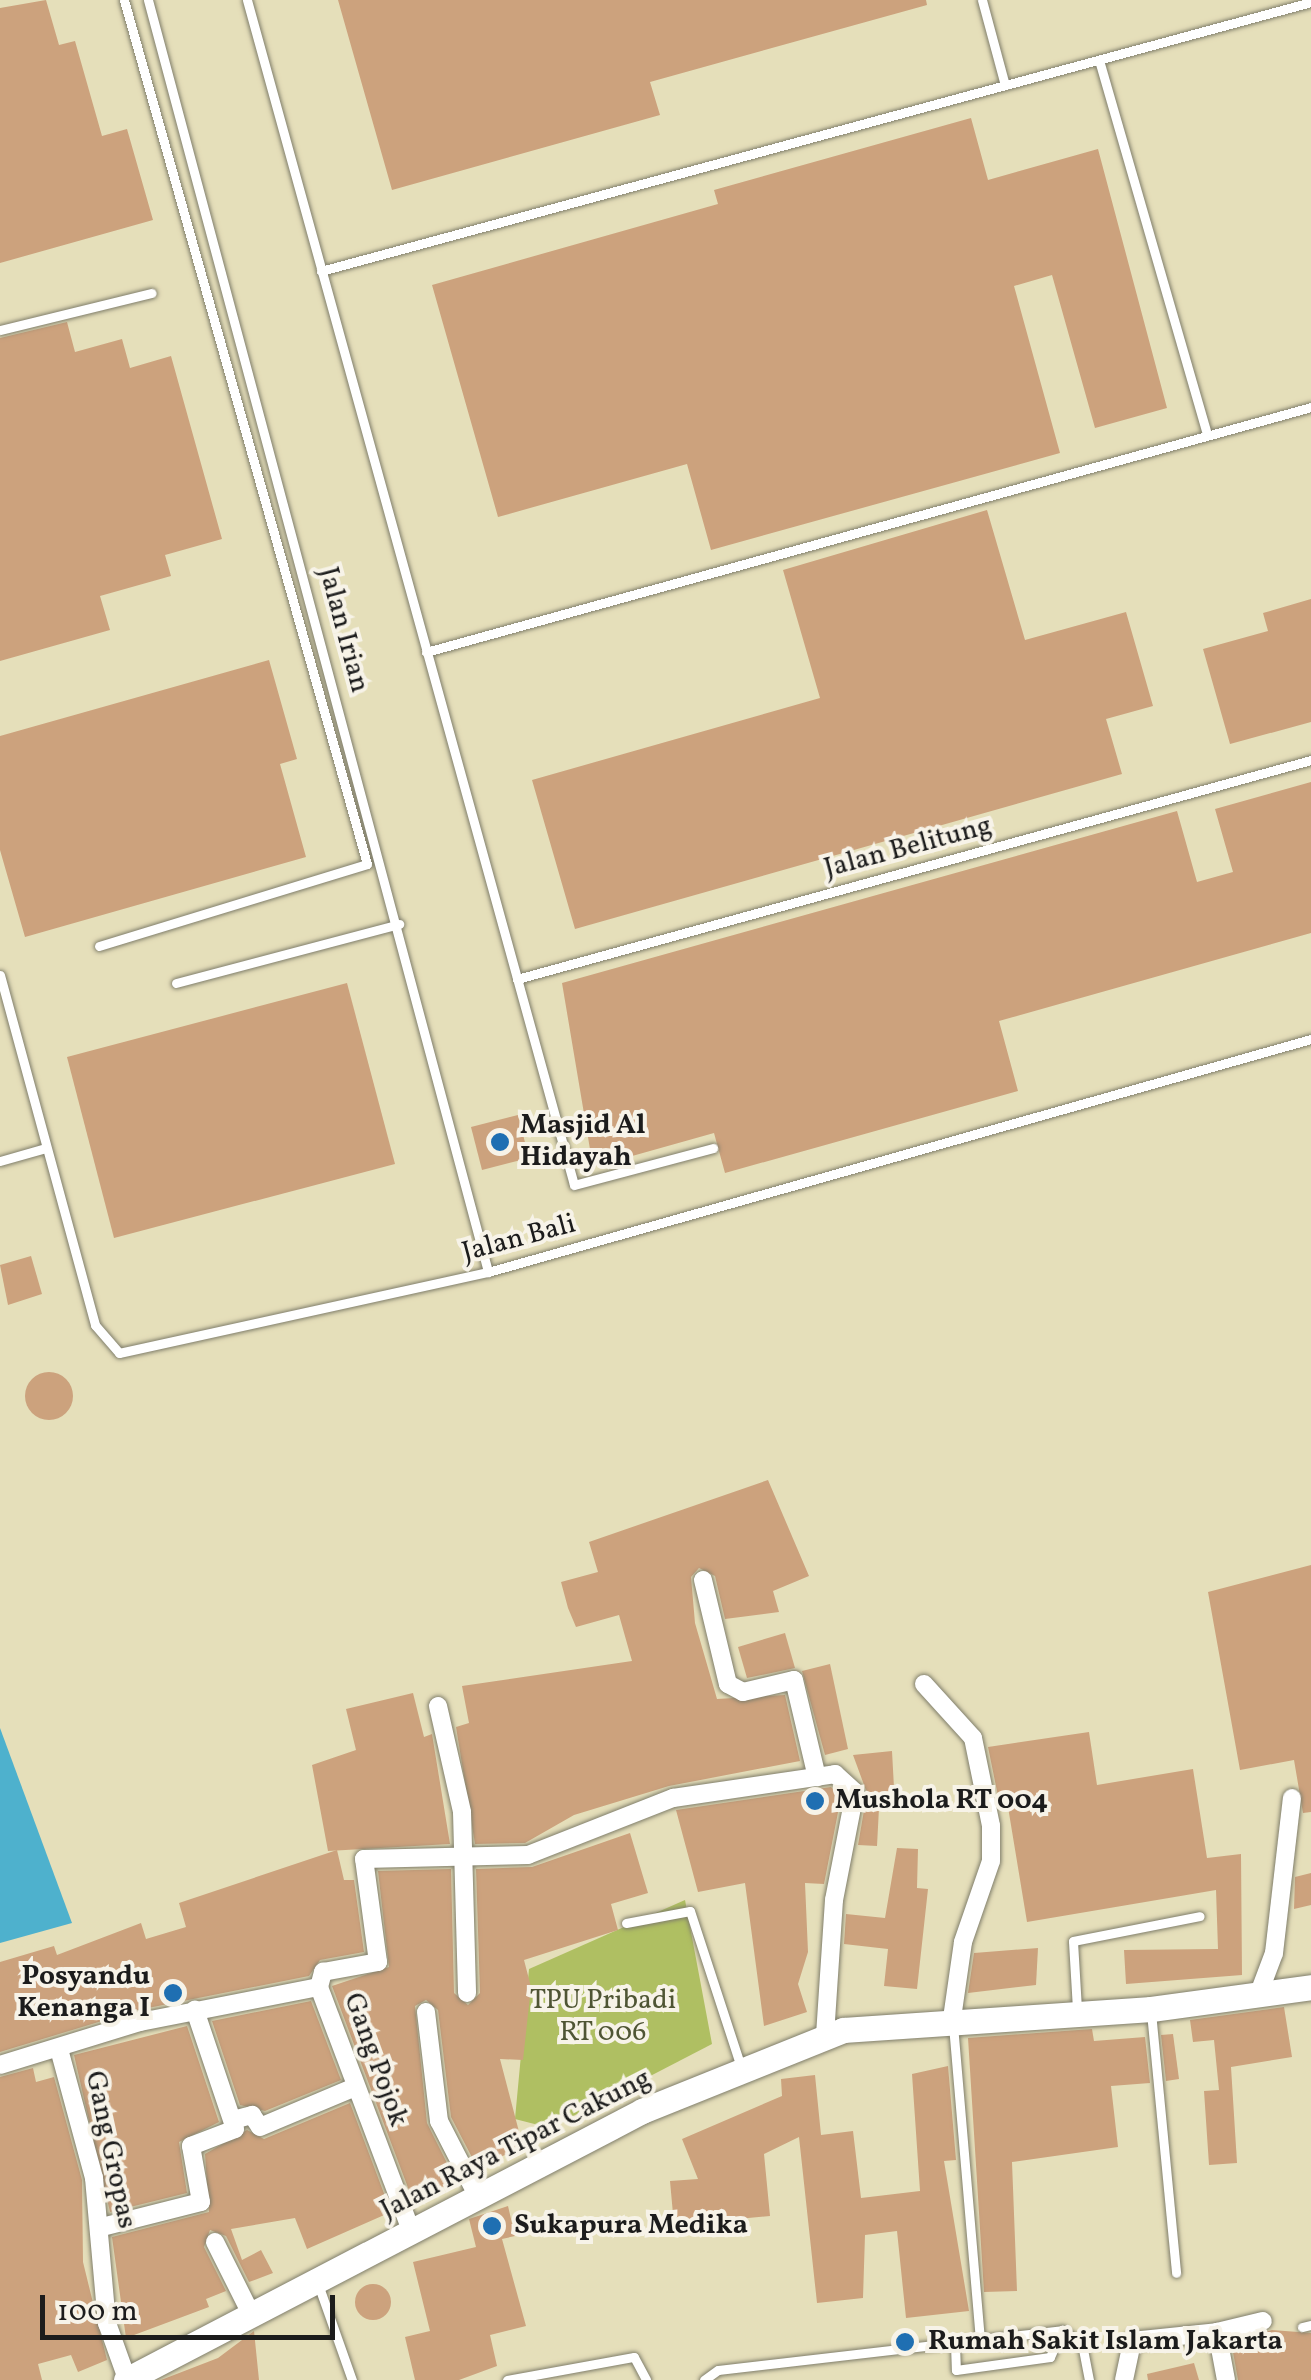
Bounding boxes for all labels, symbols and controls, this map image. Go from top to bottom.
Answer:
street label: Jalan Irian [310,564,376,696]
street label: Jalan Belitung [821,810,995,886]
place label: Masjid Al Hidayah [520,1109,645,1175]
marker: Masjid Al Hidayah [489,1131,511,1153]
street label: Jalan Bali [459,1208,579,1270]
place label: Mushola RT 004 [835,1784,1049,1818]
marker: Mushola RT 004 [804,1790,826,1812]
place label: Posyandu Kenanga I [17,1960,150,2026]
marker: Posyandu Kenanga I [160,1980,186,2006]
park label: TPU Pribadi RT 006 [530,1984,676,2050]
street label: Gang Pojok [335,1989,415,2131]
street label: Jalan Raya Tipar Cakung [375,2062,657,2228]
street label: Gang Gropas [77,2068,143,2232]
place label: Sukapura Medika [514,2209,748,2243]
marker: Sukapura Medika [479,2213,505,2239]
scale bar [45,2275,340,2337]
text: 100 m [57,2291,138,2333]
place label: Rumah Sakit Islam Jakarta [928,2325,1283,2359]
marker: Rumah Sakit Islam Jakarta [892,2329,918,2355]

